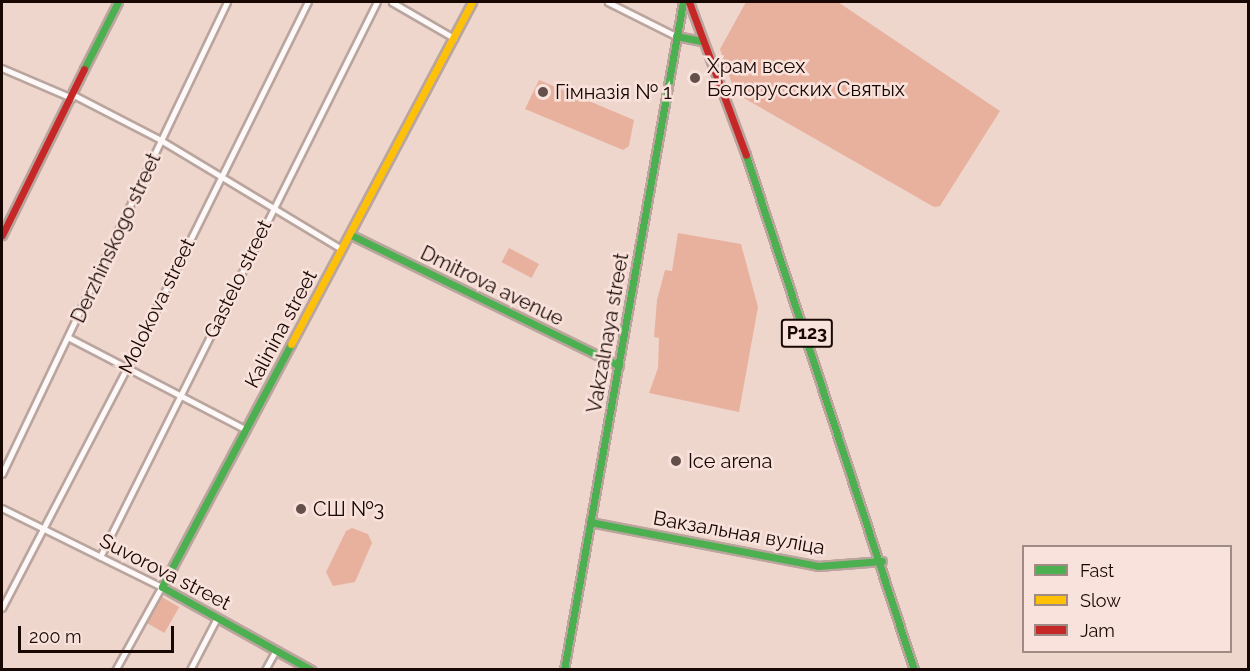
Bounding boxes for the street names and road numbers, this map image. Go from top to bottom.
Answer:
street label: Derzhinskogo street [66,149,166,327]
street label: Gastelo street [199,216,277,342]
street label: Molokova street [114,234,200,378]
street label: Dmitrova avenue [417,241,567,331]
street label: Vakzalnaya street [582,251,634,415]
street label: Kalinina street [240,266,322,392]
road number: Р123 [780,318,834,348]
street label: Вакзальная вуліца [651,506,827,560]
street label: Suvorova street [95,529,235,615]

